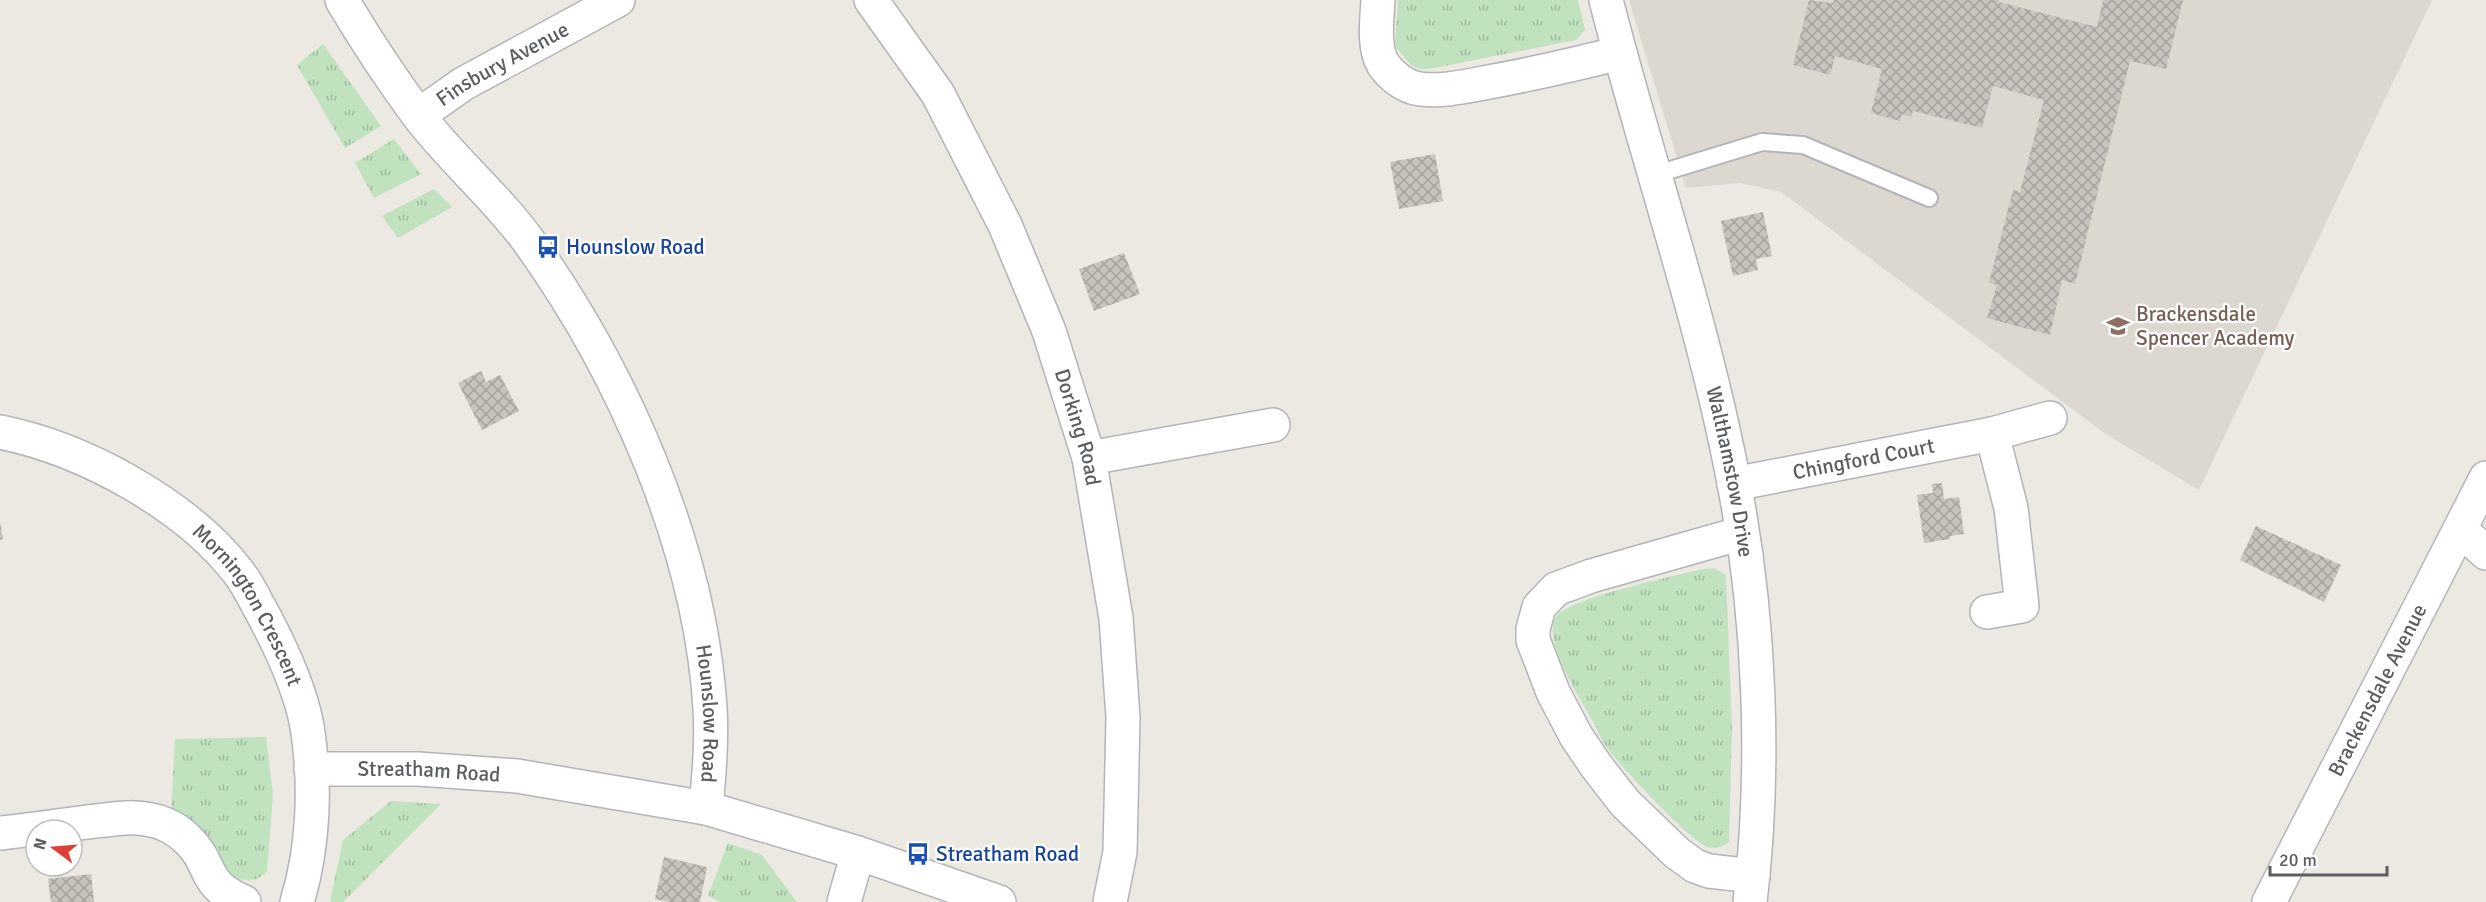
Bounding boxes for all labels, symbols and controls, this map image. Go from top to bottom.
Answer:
street label: Finsbury Avenue [431,16,573,112]
bus stop icon: Hounslow Road [535,234,561,260]
place label: Hounslow Road [566,234,705,260]
place label: Brackensdale Spencer Academy [2136,301,2295,351]
school or university icon: Brackensdale Spencer Academy [2105,313,2131,339]
street label: Dorking Road [1049,366,1106,488]
street label: Walthamstow Drive [1700,384,1759,559]
street label: Chingford Court [1790,432,1937,485]
street label: Mornington Crescent [187,518,308,689]
street label: Brackensdale Avenue [2322,599,2432,781]
street label: Hounslow Road [690,642,724,784]
street label: Streatham Road [357,756,501,788]
north arrow [24,818,84,878]
text: N [29,836,52,852]
scale bar [2270,839,2387,877]
bus stop icon: Streatham Road [905,841,931,867]
place label: Streatham Road [936,841,1079,867]
text: 20 m [2279,849,2317,871]

